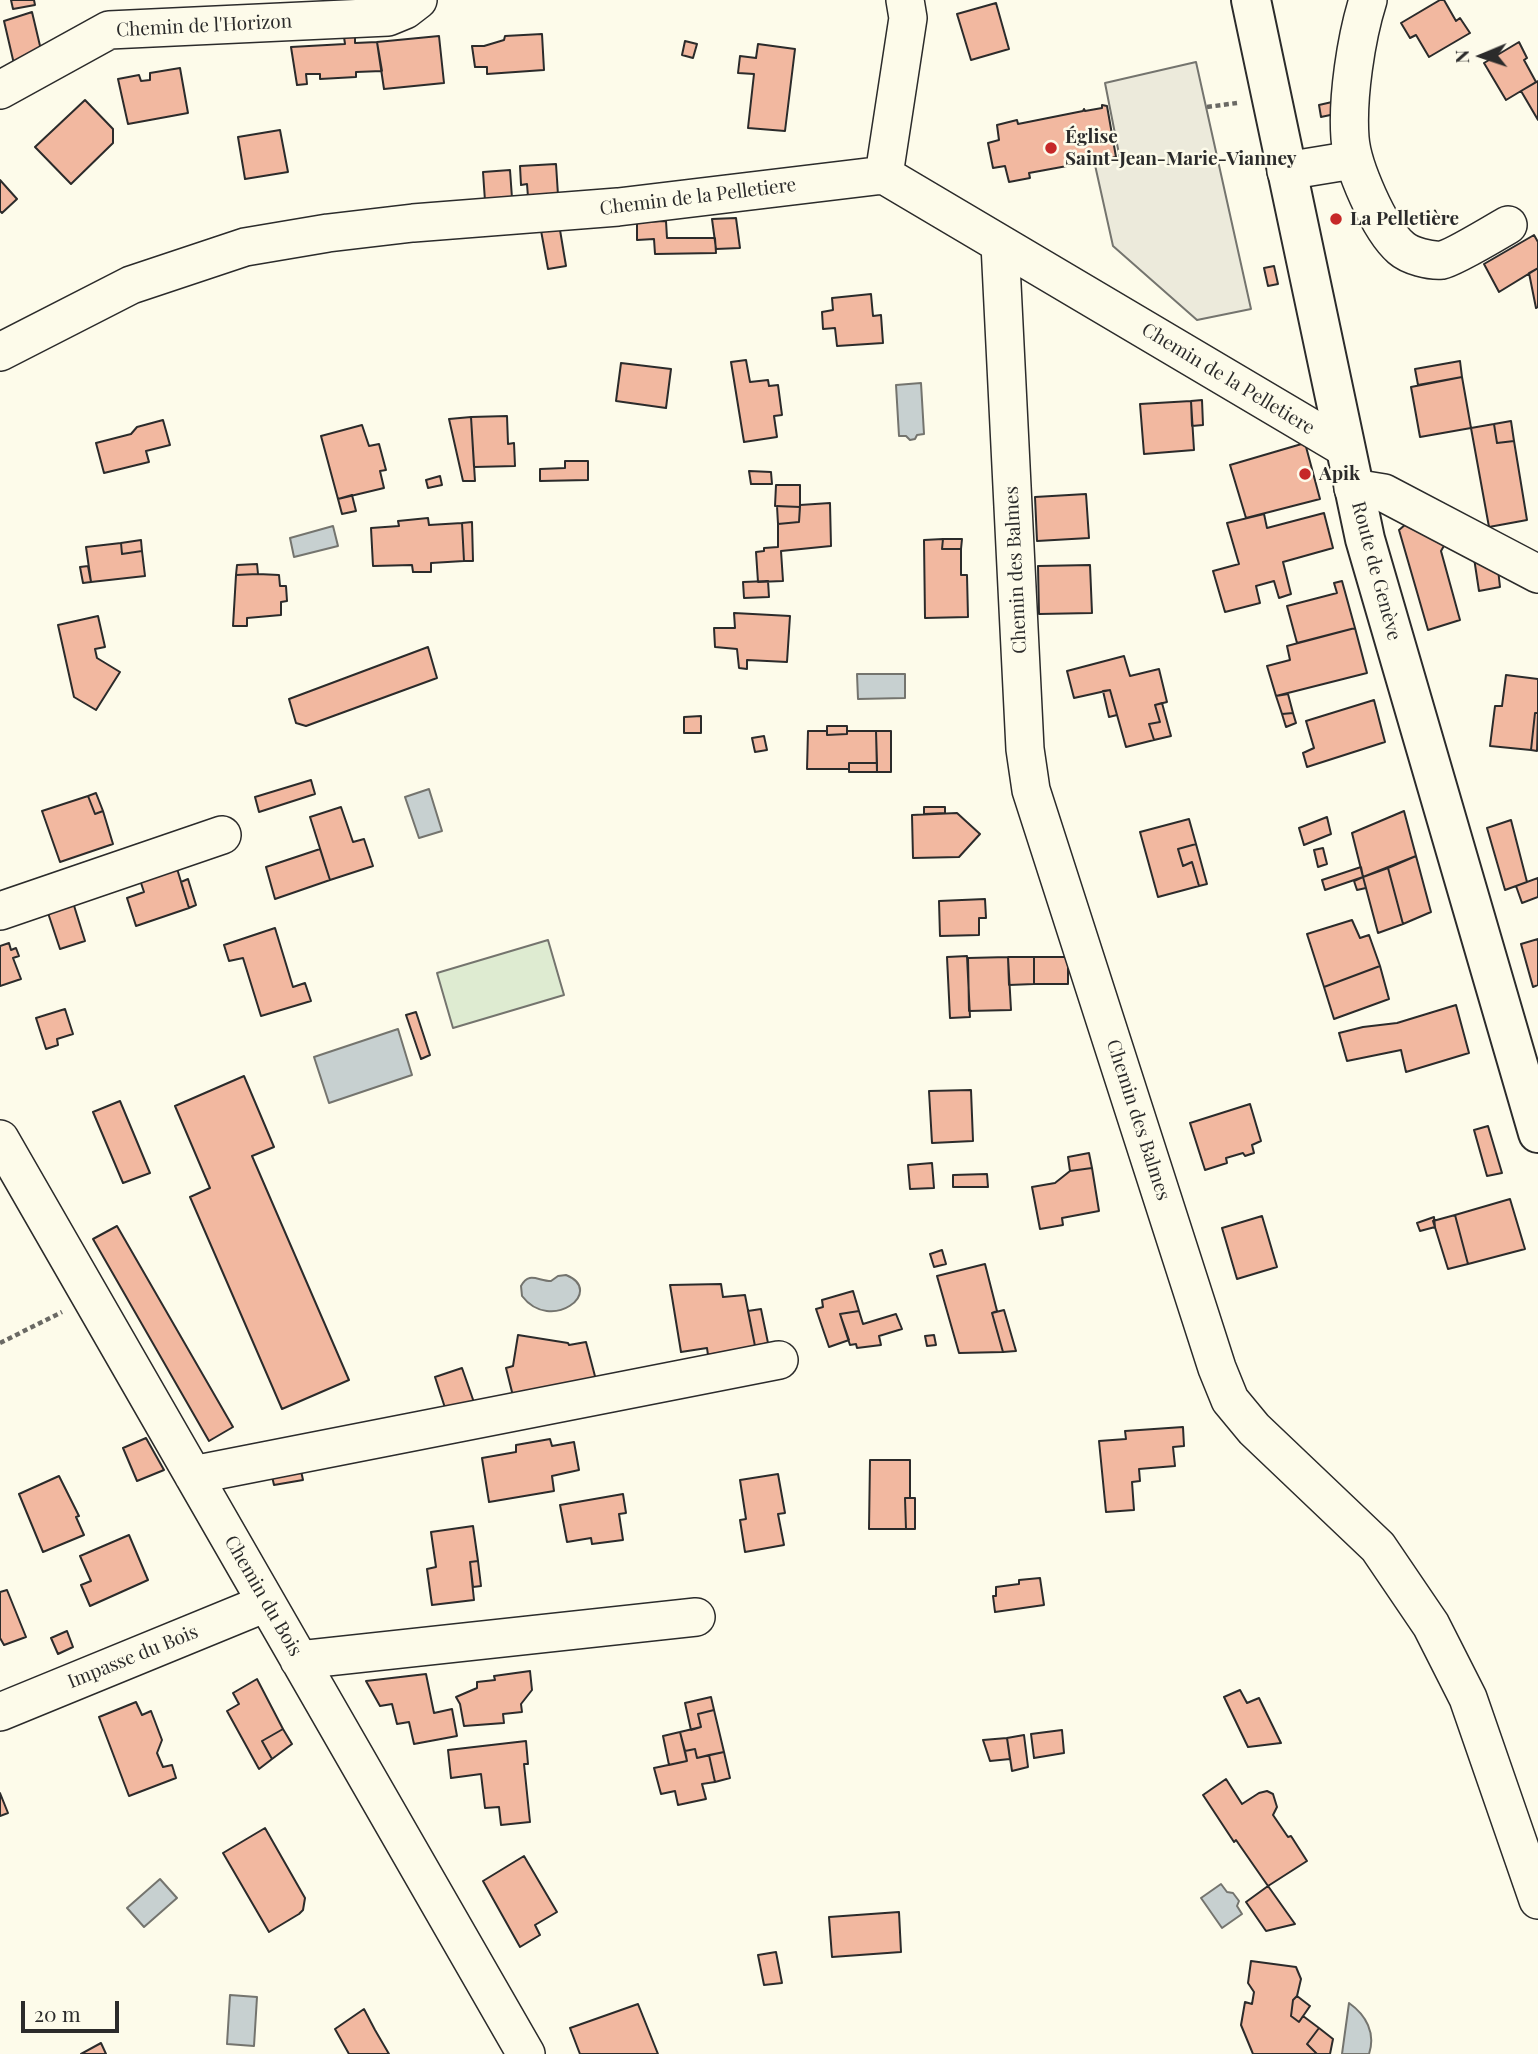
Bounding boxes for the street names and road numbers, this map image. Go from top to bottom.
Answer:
street label: Chemin de l'Horizon [115,10,293,42]
street label: Chemin de la Pelletiere [598,174,798,220]
street label: Chemin de la Pelletiere [1137,318,1319,440]
street label: Chemin des Balmes [1000,486,1032,654]
street label: Route de Genève [1347,499,1405,643]
street label: Chemin des Balmes [1101,1037,1175,1203]
street label: Chemin du Bois [219,1532,307,1660]
street label: Impasse du Bois [65,1621,201,1693]

